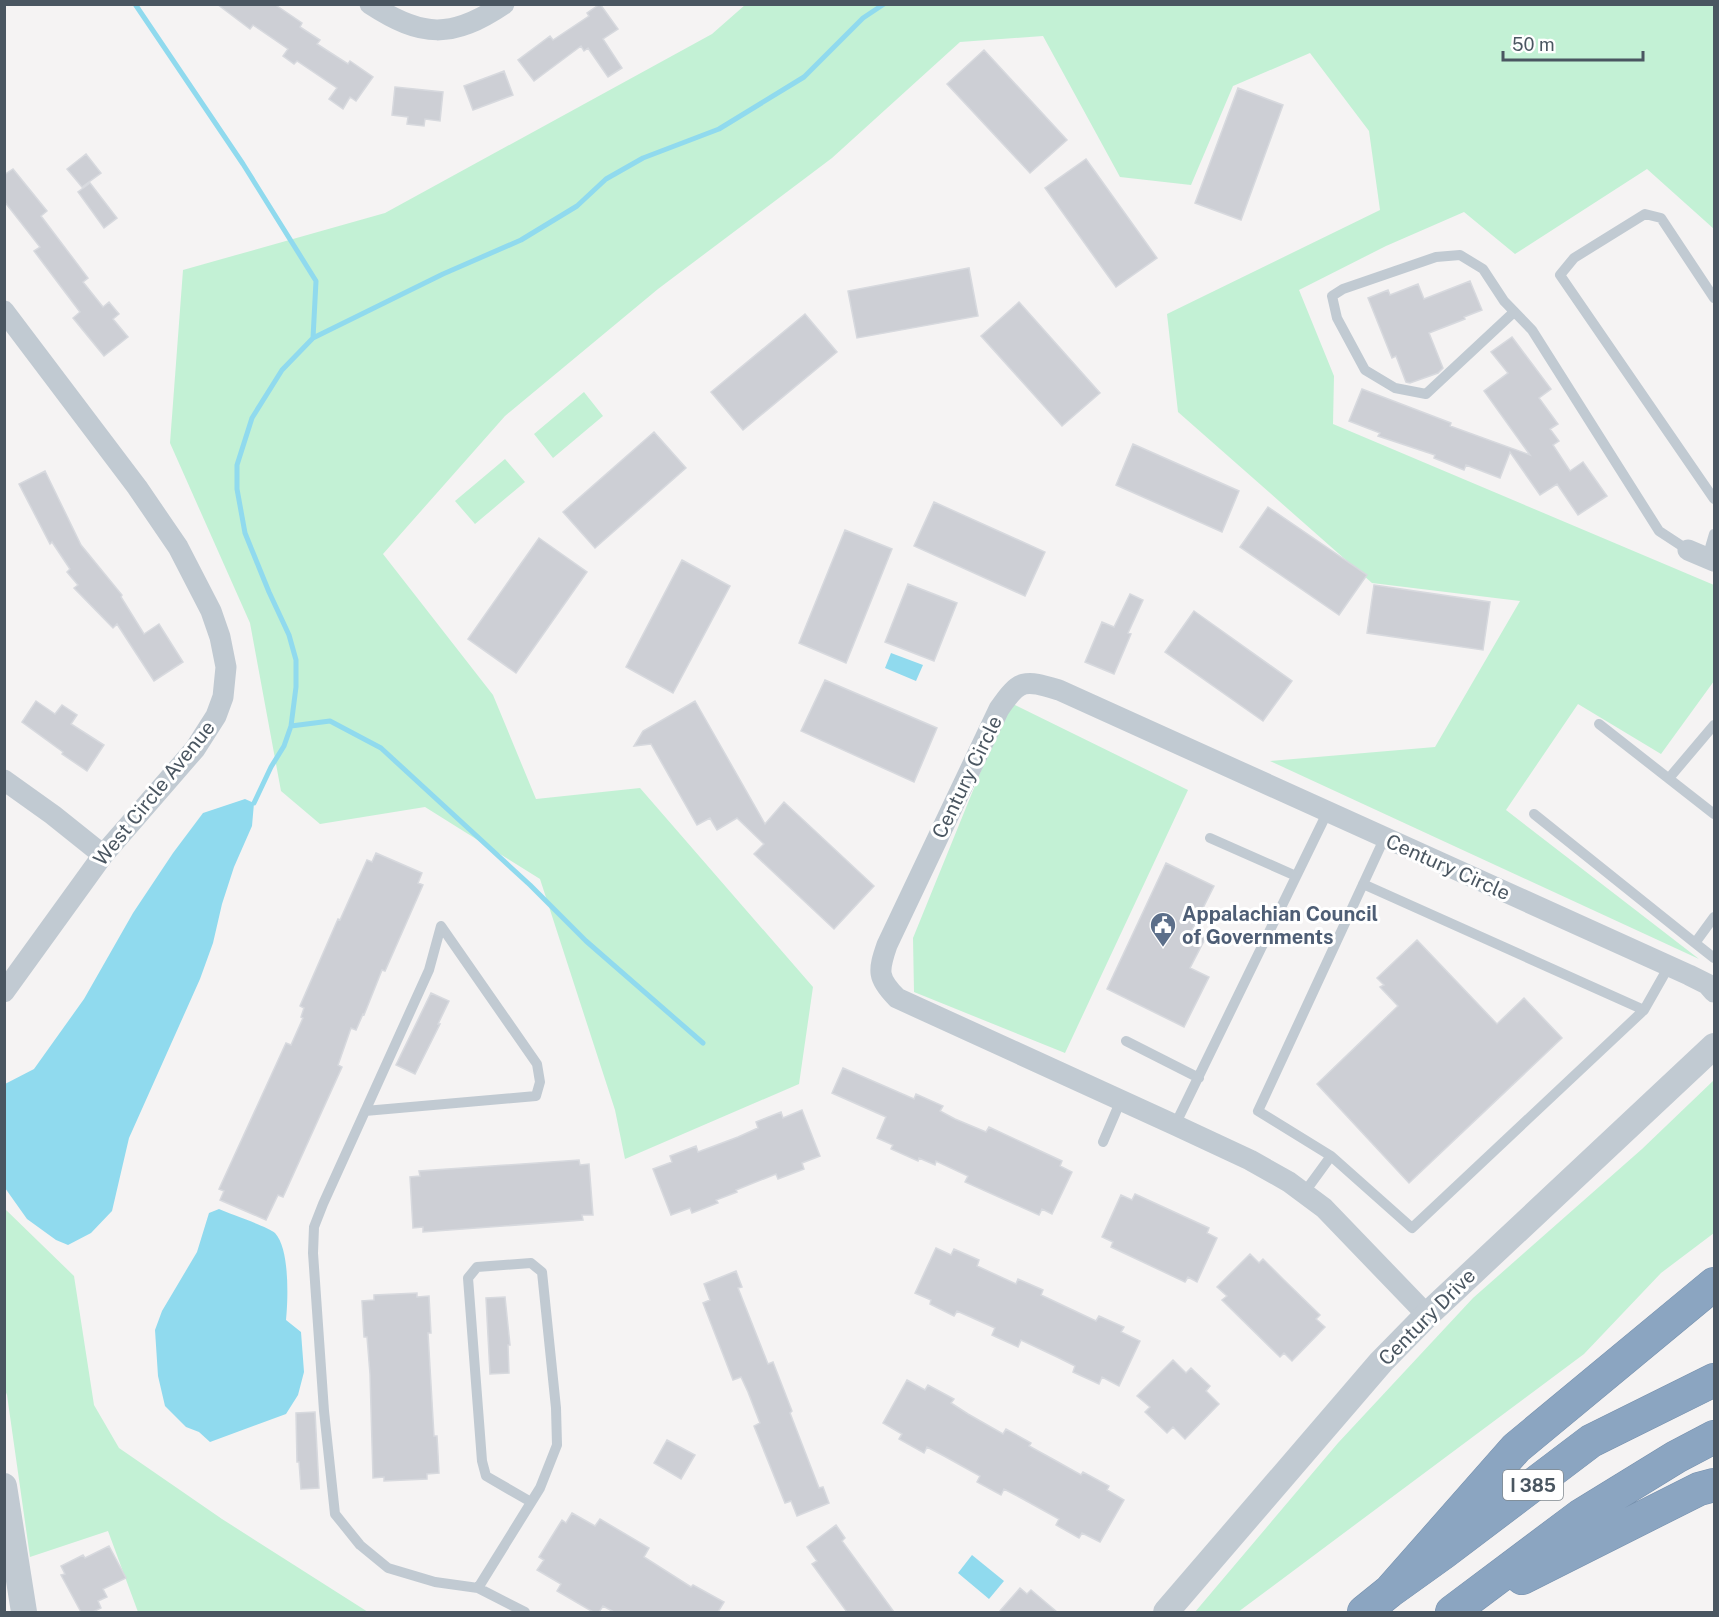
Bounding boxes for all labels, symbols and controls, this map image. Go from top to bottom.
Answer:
scale bar [1503,24,1642,62]
text: 50 m [1512,34,1555,55]
street label: Century Circle [927,712,1007,842]
street label: West Circle Avenue [88,716,220,870]
street label: Century Circle [1382,829,1514,905]
place label: Appalachian Council of Governments [1182,902,1378,949]
public building icon: Appalachian Council of Governments [1148,910,1178,948]
street label: Century Drive [1374,1264,1480,1370]
road number: I 385 [1503,1470,1563,1500]

